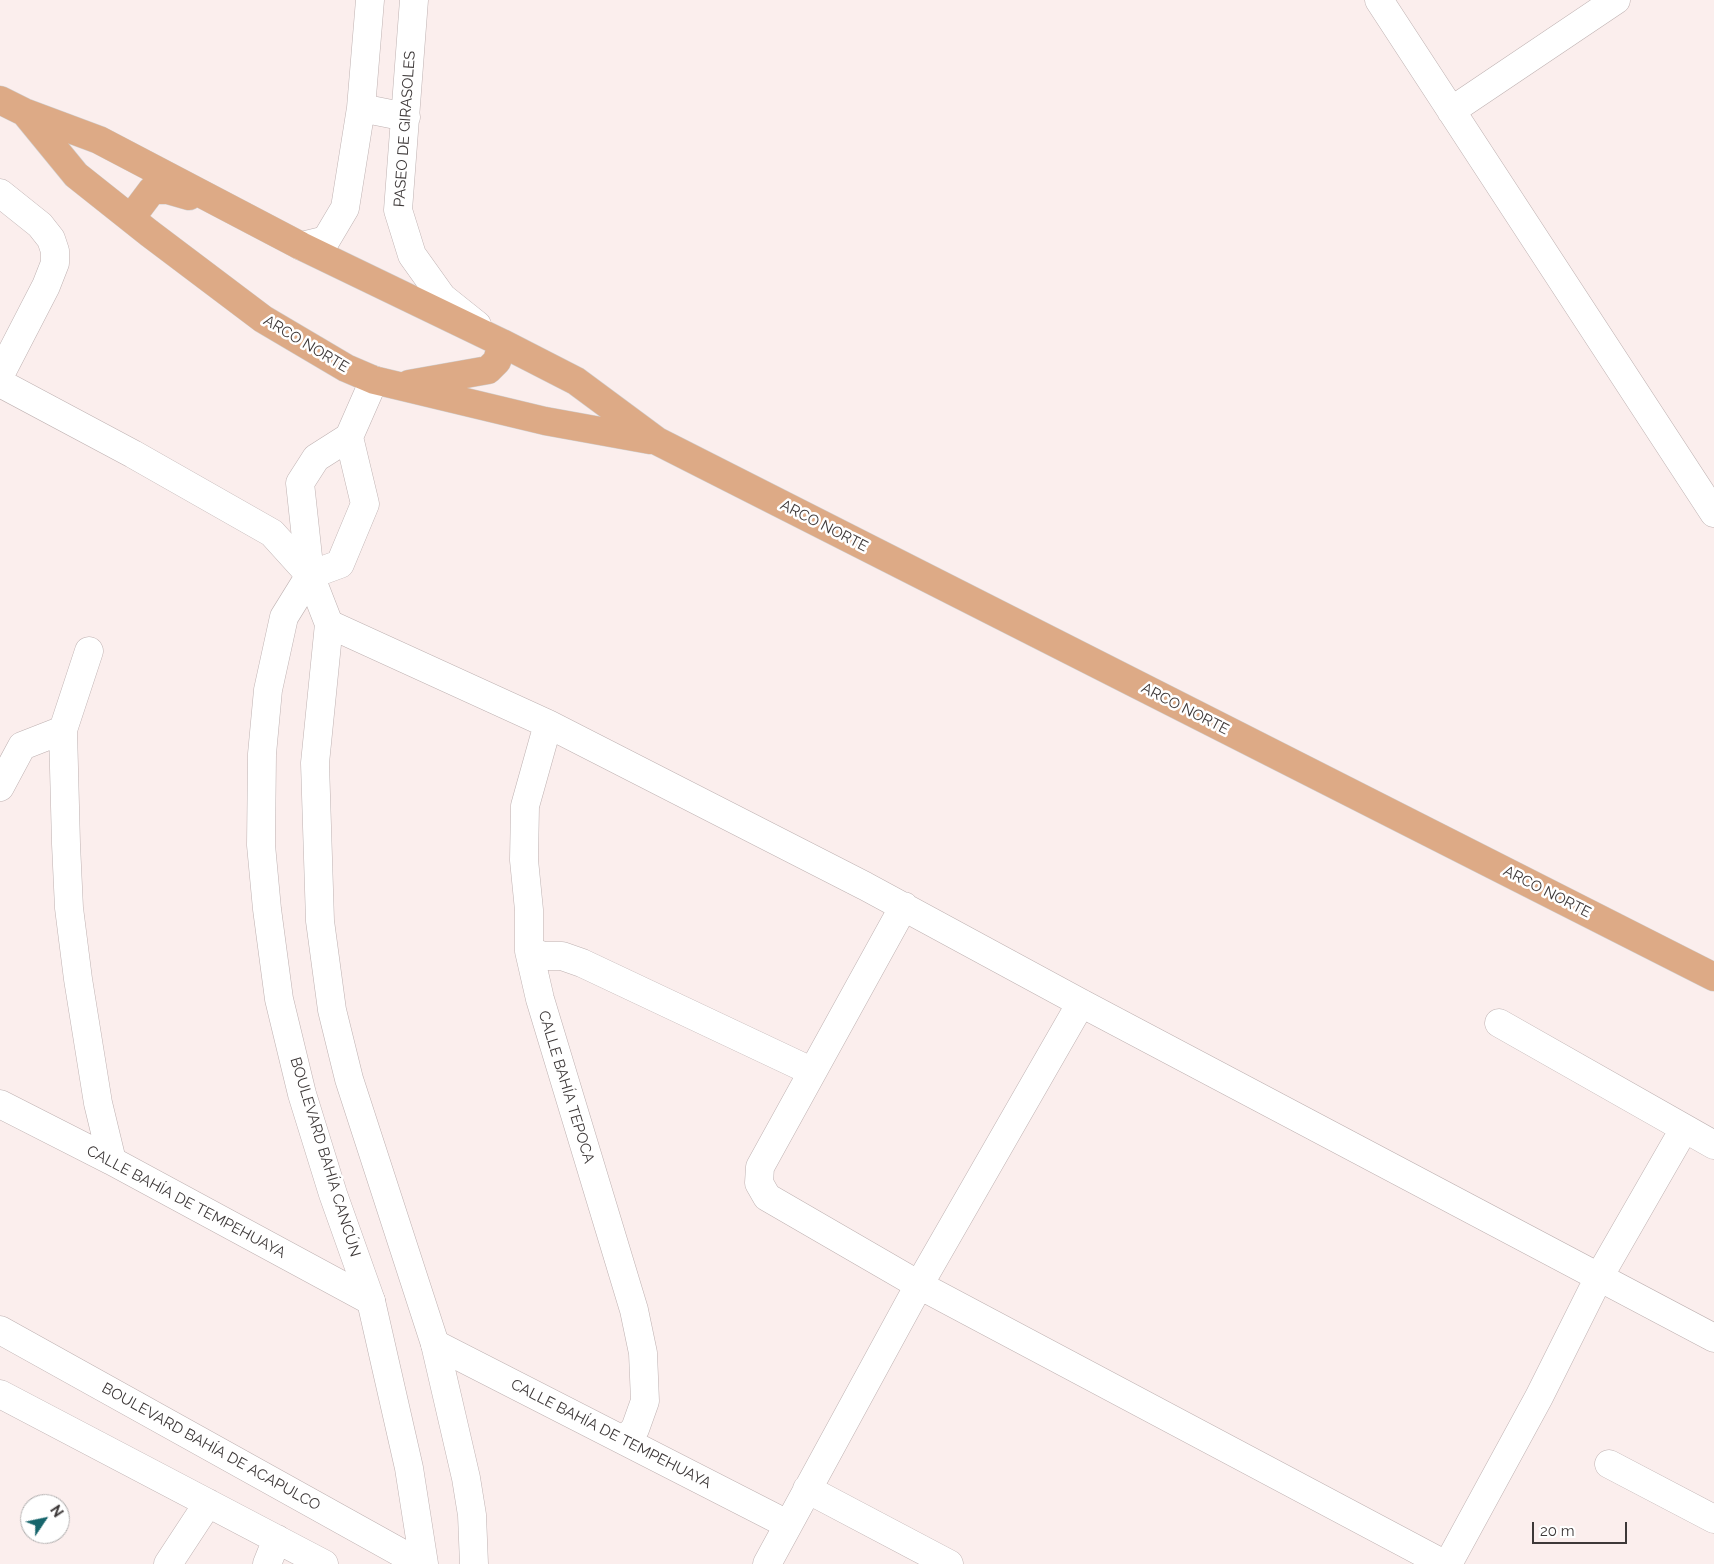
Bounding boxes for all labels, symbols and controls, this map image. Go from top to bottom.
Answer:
street label: PASEO DE GIRASOLES [391,50,419,208]
street label: ARCO NORTE [260,312,352,376]
street label: ARCO NORTE [777,496,871,556]
street label: ARCO NORTE [1138,679,1232,739]
street label: ARCO NORTE [1500,862,1594,922]
street label: CALLE BAHÍA TEPOCA [534,1009,598,1165]
street label: BOULEVARD BAHÍA CANCÚN [286,1055,364,1259]
street label: CALLE BAHÍA DE TEMPEHUAYA [84,1142,288,1262]
street label: CALLE BAHÍA DE TEMPEHUAYA [508,1375,714,1493]
street label: BOULEVARD BAHÍA DE ACAPULCO [99,1379,323,1515]
north arrow [20,1494,70,1544]
text: N [47,1502,66,1520]
scale bar [1534,1512,1629,1544]
text: 20 m [1540,1522,1575,1540]

